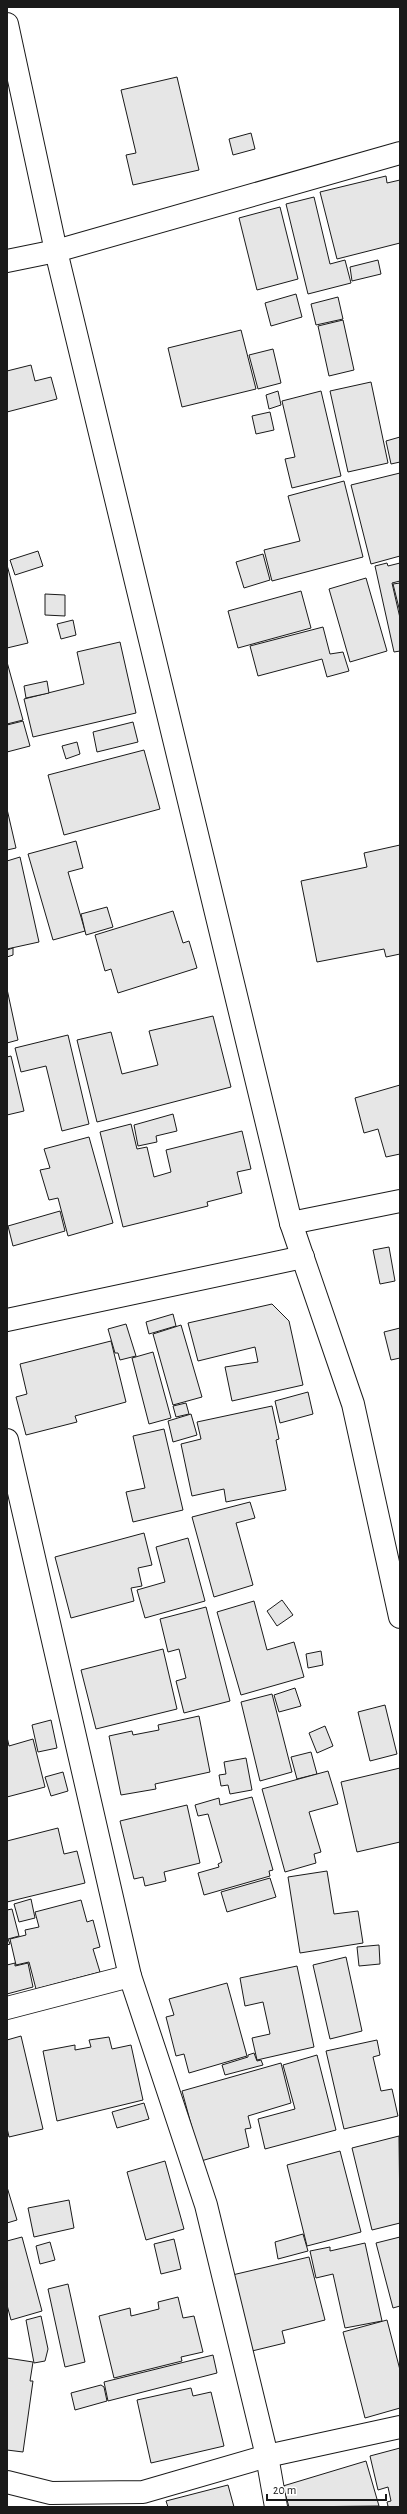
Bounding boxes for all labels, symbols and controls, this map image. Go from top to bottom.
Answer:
scale bar [267,2476,386,2502]
text: 20 m [273,2484,296,2496]

